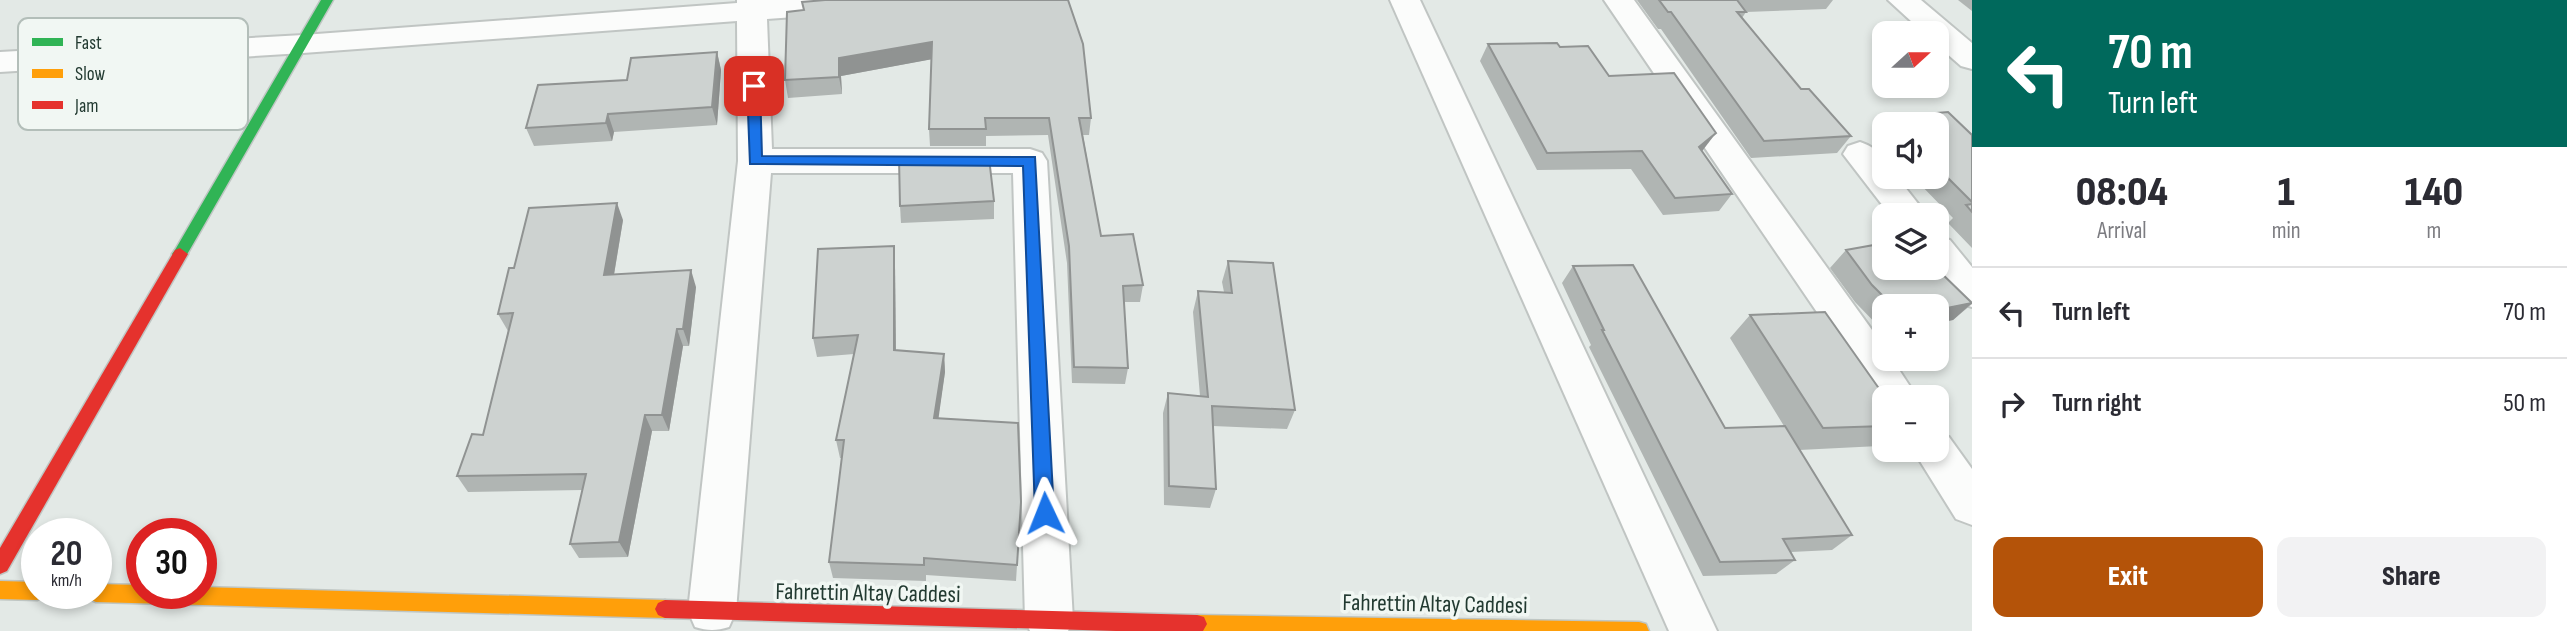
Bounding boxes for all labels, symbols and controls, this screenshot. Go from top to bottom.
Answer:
legend [18,18,248,130]
north arrow [1872,21,1950,98]
map controls [1872,21,1949,462]
text: 70 m [2108,24,2193,83]
icon: left [1993,28,2084,119]
text: Fast [75,32,102,55]
pin [724,56,784,116]
text: Slow [75,63,105,86]
icon: arrive [735,67,773,105]
text: Turn left [2108,84,2198,123]
text: Jam [74,95,98,118]
button: sound [1872,112,1949,189]
text: 08:04 [2076,167,2168,218]
text: 1 [2278,167,2295,218]
text: 140 [2404,167,2463,218]
button: layers [1872,203,1949,280]
text: Arrival [2097,217,2147,245]
text: min [2272,217,2301,245]
text: m [2426,217,2441,245]
button: + [1872,294,1949,371]
icon: left [1993,294,2031,332]
text: Turn left [2052,297,2130,328]
text: 70 m [2503,297,2546,328]
button: − [1872,385,1949,462]
icon: right [1993,385,2031,423]
text: Turn right [2052,388,2141,419]
text: 50 m [2503,388,2546,419]
position arrow [1008,476,1082,550]
speed limit sign: 30 [126,518,217,609]
text: 20 [51,533,83,576]
button: Exit [1993,537,2263,617]
button: Share [2277,537,2546,617]
text: km/h [51,570,82,591]
street label: Fahrettin Altay Caddesi [775,577,961,609]
street label: Fahrettin Altay Caddesi [1342,588,1528,620]

